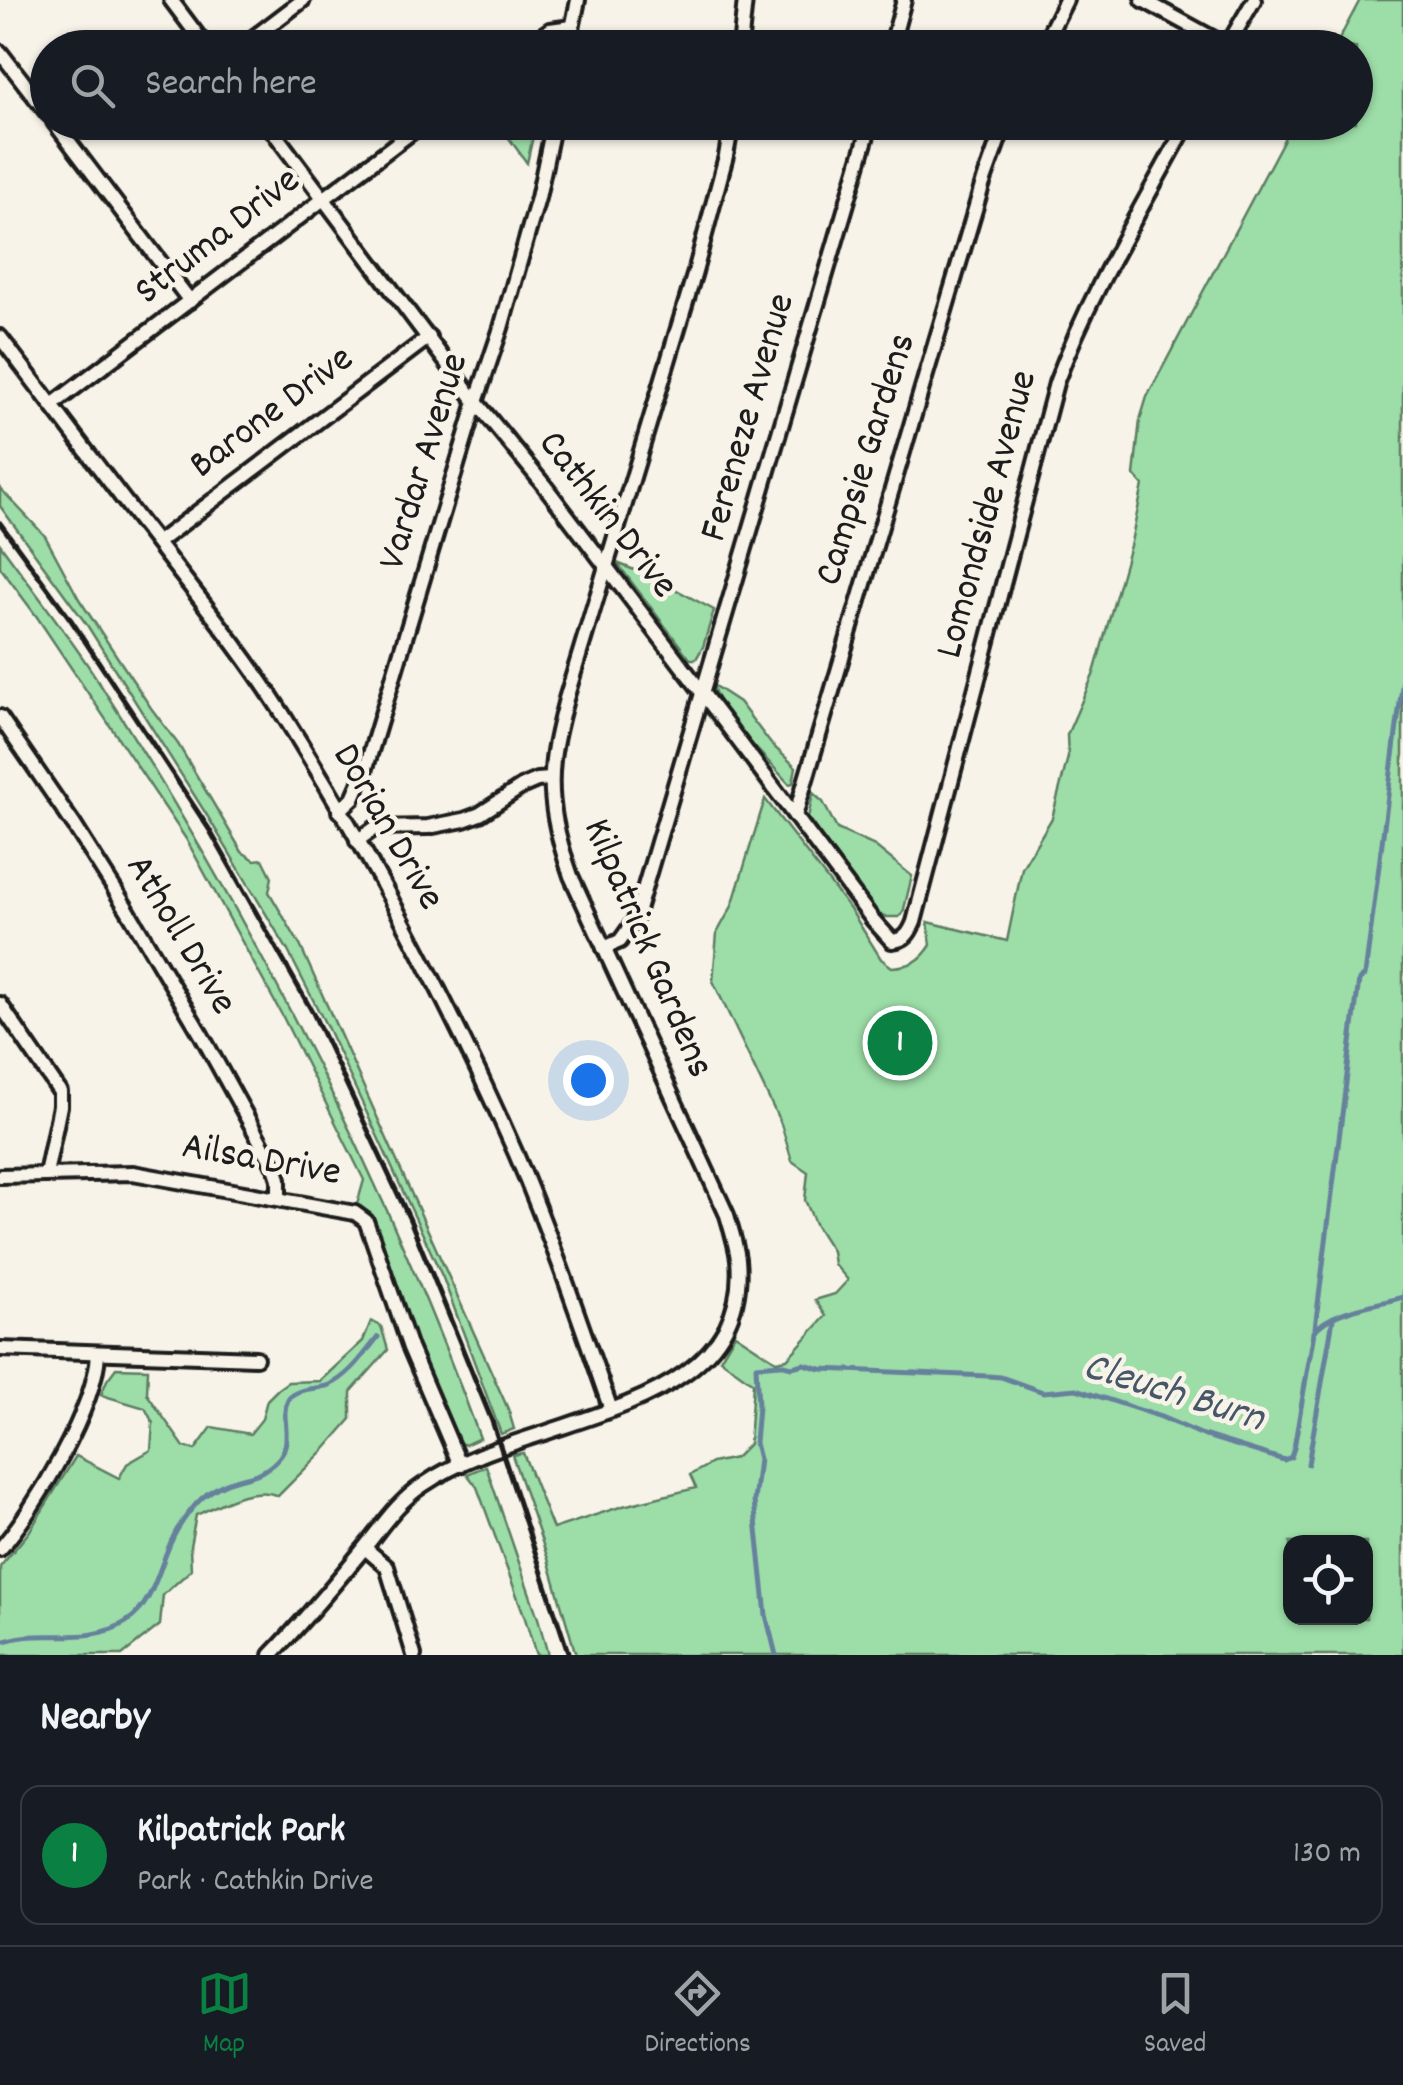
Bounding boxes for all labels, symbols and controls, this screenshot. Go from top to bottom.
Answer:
search box [30,30,1373,140]
icon: search [65,58,120,113]
text: Search here [145,58,317,113]
street label: Struma Drive [124,155,314,321]
street label: Fereneze Avenue [687,287,813,549]
street label: Campsie Gardens [803,327,933,593]
street label: Barone Drive [179,333,367,495]
street label: Vardar Avenue [366,347,486,577]
street label: Lomondside Avenue [923,365,1055,665]
street label: Cathkin Drive [522,420,690,612]
street label: Dorian Drive [315,734,457,922]
street label: Kilpatrick Gardens [566,811,726,1087]
street label: Atholl Drive [109,845,249,1027]
pin: 1 [868,1006,932,1080]
your location [563,1055,614,1106]
street label: Ailsa Drive [177,1120,345,1204]
water label: Cleuch Burn [1075,1339,1272,1451]
map controls [1283,1535,1373,1625]
button: locate [1283,1535,1373,1625]
text: Nearby [40,1690,150,1750]
text: Kilpatrick Park [137,1805,345,1860]
text: 1 [71,1832,78,1878]
text: 130 m [1293,1832,1361,1878]
text: Park · Cathkin Drive [137,1860,374,1906]
tab: Map [197,1966,252,2066]
tab: Directions [645,1966,751,2066]
tab: Saved [1144,1966,1206,2066]

